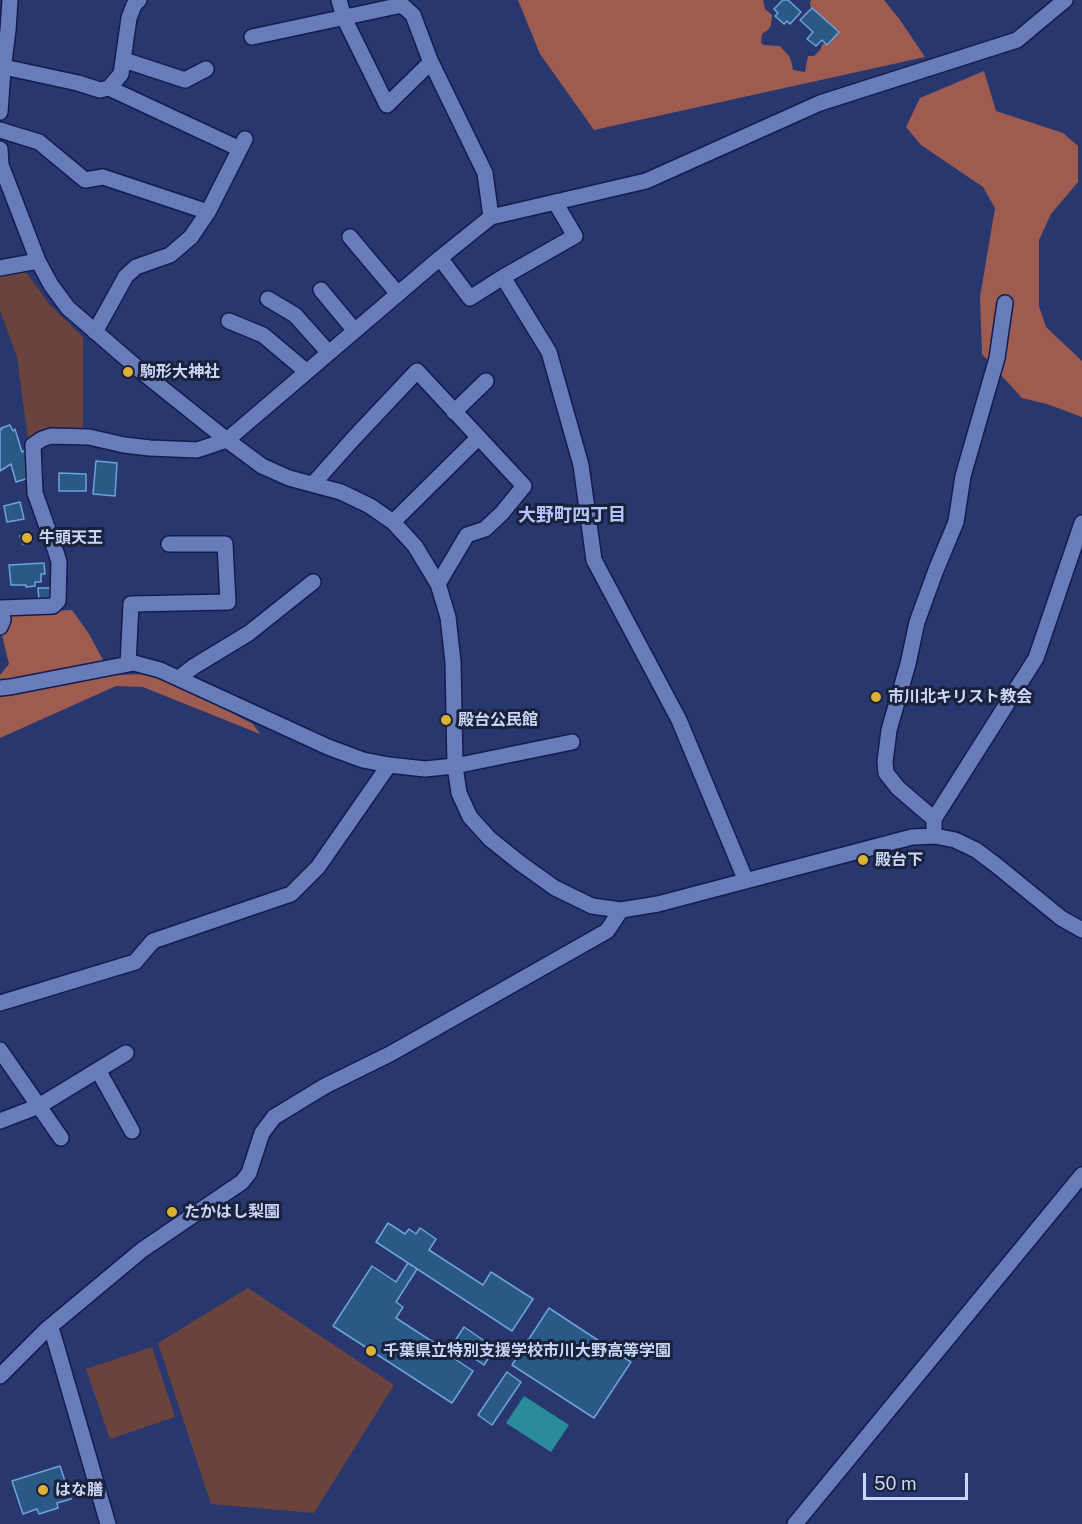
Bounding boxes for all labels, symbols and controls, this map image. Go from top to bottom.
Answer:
place label: 駒形大神社 [140,362,220,382]
marker: 駒形大神社 [121,365,135,379]
district label: 大野町四丁目 [518,504,626,526]
place label: 牛頭天王 [39,528,103,548]
marker: 牛頭天王 [20,531,34,545]
place label: 市川北キリスト教会 [888,687,1032,707]
marker: 市川北キリスト教会 [869,690,883,704]
place label: 殿台公民館 [458,710,538,730]
marker: 殿台公民館 [439,713,453,727]
place label: 殿台下 [875,850,923,870]
marker: 殿台下 [856,853,870,867]
place label: たかはし梨園 [184,1202,280,1222]
marker: たかはし梨園 [165,1205,179,1219]
place label: 千葉県立特別支援学校市川大野高等学園 [383,1341,671,1361]
marker: 千葉県立特別支援学校市川大野高等学園 [364,1344,378,1358]
scale bar [866,1461,971,1499]
text: 50 m [874,1473,917,1494]
place label: はな膳 [55,1480,103,1500]
marker: はな膳 [36,1483,50,1497]

